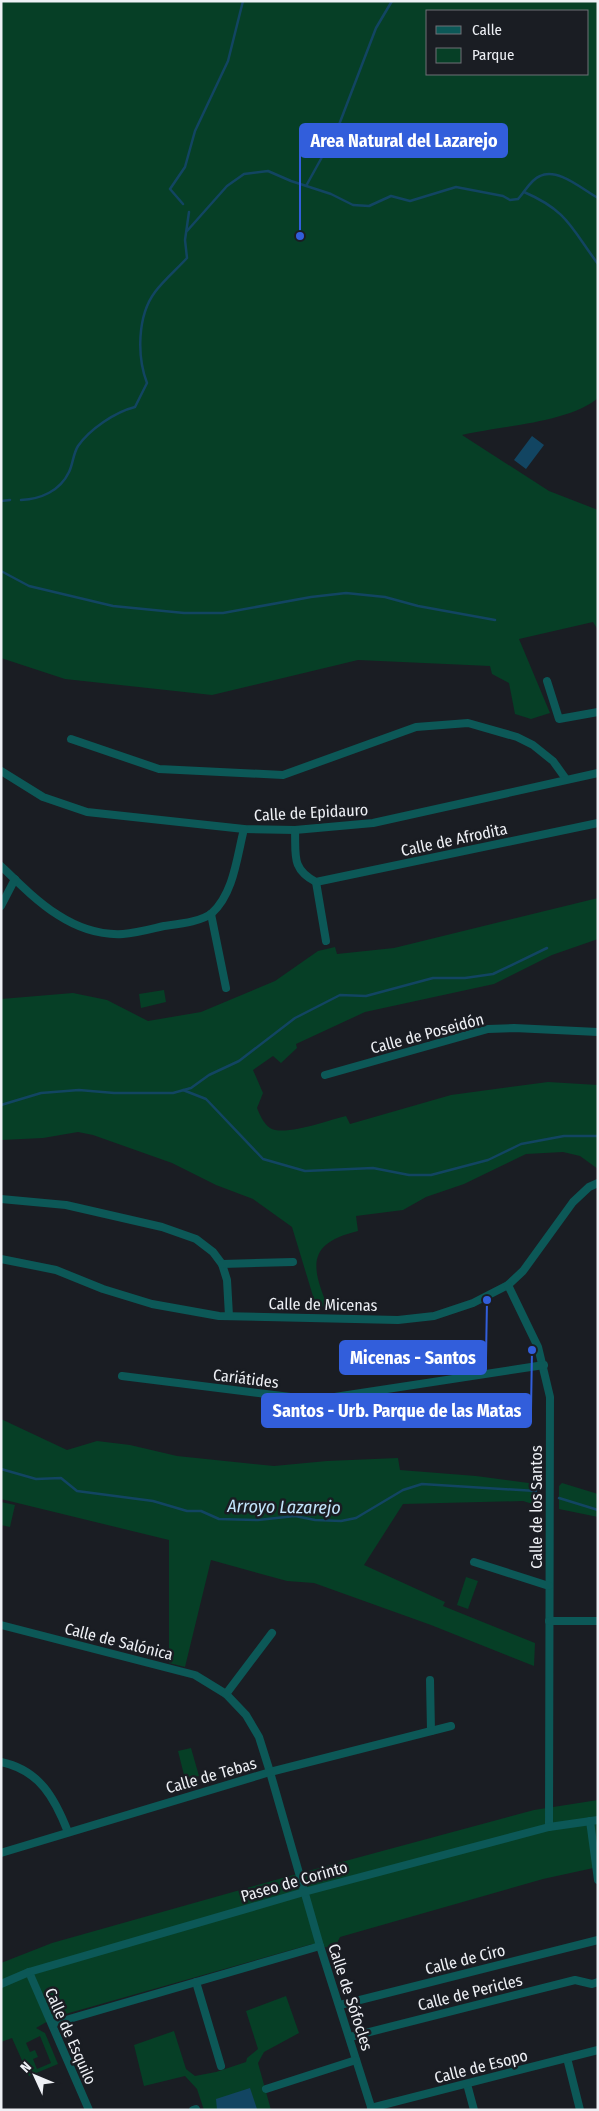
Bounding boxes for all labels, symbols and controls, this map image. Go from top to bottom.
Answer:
legend [426,10,589,75]
text: Calle [472,21,502,39]
text: Parque [472,46,515,64]
callout: Area Natural del Lazarejo [300,124,507,157]
text: Area Natural del Lazarejo [309,130,498,152]
street label: Calle de Epidauro [254,800,369,825]
street label: Calle de Afrodita [399,819,509,860]
street label: Calle de Poseidón [368,1009,486,1058]
street label: Calle de Micenas [268,1294,378,1315]
callout: Micenas - Santos [340,1341,486,1374]
text: Micenas - Santos [350,1347,476,1369]
street label: Cariátides [212,1365,280,1392]
callout: Santos - Urb. Parque de las Matas [262,1394,531,1427]
text: Santos - Urb. Parque de las Matas [273,1400,522,1422]
street label: Calle de los Santos [527,1445,546,1569]
water label: Arroyo Lazarejo [226,1495,341,1519]
street label: Calle de Salónica [63,1619,175,1664]
street label: Calle de Tebas [164,1753,259,1797]
street label: Paseo de Corinto [239,1857,350,1906]
street label: Calle de Ciro [423,1940,507,1979]
street label: Calle de Sófocles [324,1941,377,2053]
street label: Calle de Pericles [416,1970,525,2015]
street label: Calle de Esquilo [41,1985,100,2087]
street label: Calle de Esopo [432,2046,530,2087]
north arrow [10,2051,60,2101]
text: N [17,2058,35,2076]

